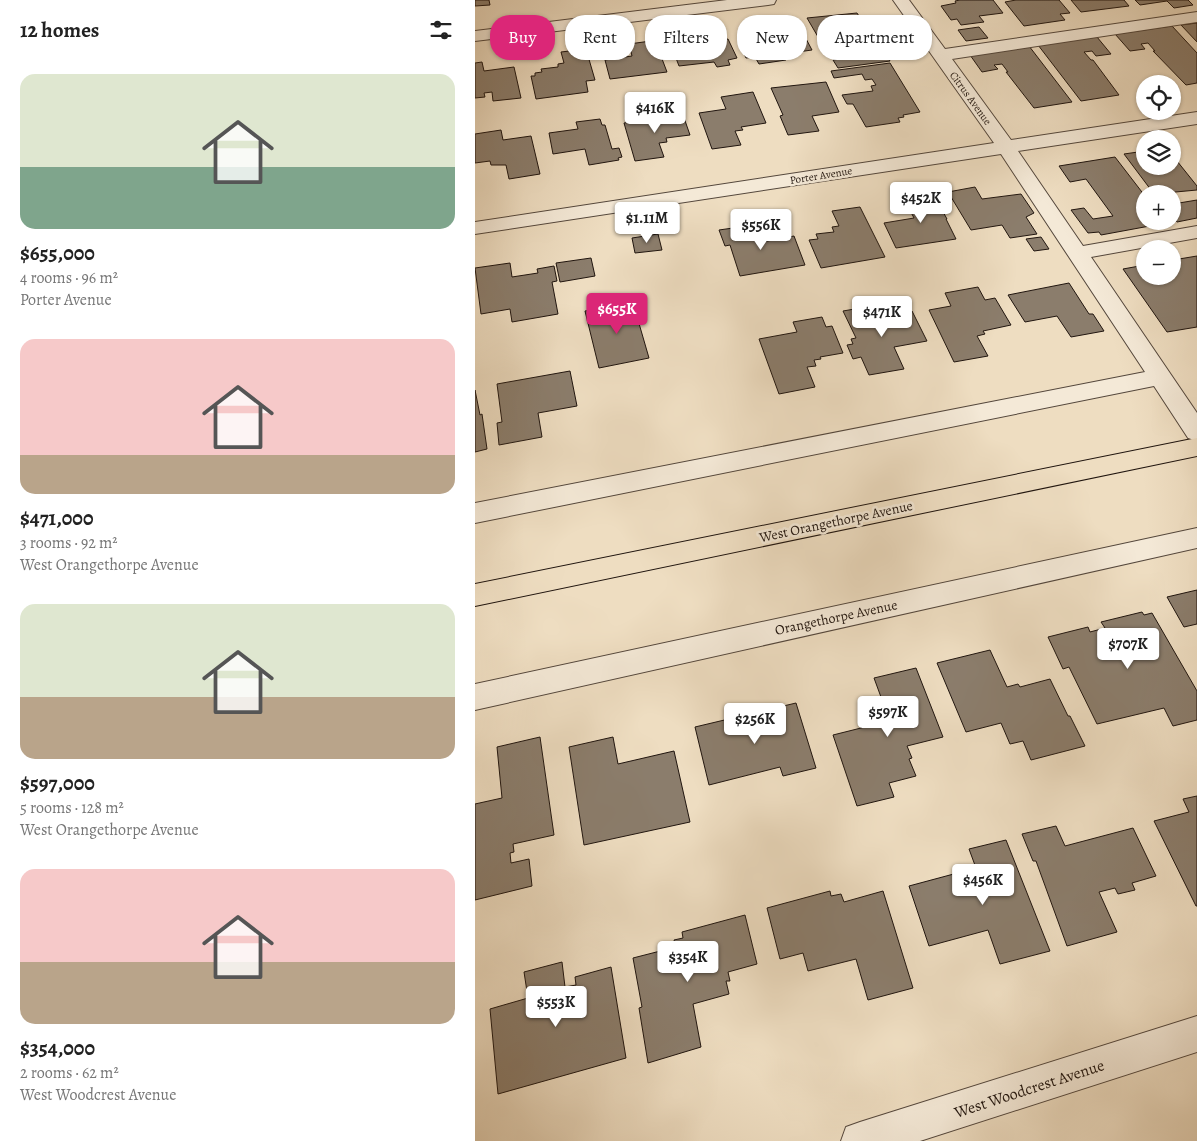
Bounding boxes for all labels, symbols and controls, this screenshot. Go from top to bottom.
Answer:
chip: Buy [490,15,555,60]
chip: Rent [565,15,635,60]
chip: Filters [645,15,727,60]
chip: New [737,15,807,60]
chip: Apartment [817,15,932,60]
text: 12 homes [20,16,99,44]
icon: filters [427,16,455,44]
street label: Citrus Avenue [946,68,995,128]
map controls [1136,75,1181,285]
button: locate [1136,75,1181,120]
pin: $416K [620,92,690,134]
text: $416K [636,97,674,119]
icon: home [193,107,283,197]
button: layers [1136,130,1181,175]
street label: Porter Avenue [789,163,853,188]
pin: $452K [886,182,956,224]
button: + [1136,185,1181,230]
text: $452K [901,187,941,209]
pin: $1.11M [606,202,688,244]
text: $1.11M [626,207,668,229]
pin: $556K [726,208,796,251]
text: $556K [741,214,781,236]
text: $655,000 [20,239,95,267]
button: − [1136,240,1181,285]
text: 4 rooms · 96 m² [20,267,118,289]
text: Porter Avenue [20,289,112,311]
pin: $655K [582,292,652,335]
pin: $471K [847,296,917,338]
text: $655K [597,298,637,320]
text: $471K [863,301,901,323]
icon: home [193,372,283,462]
street label: West Orangethorpe Avenue [757,496,914,547]
text: $471,000 [20,504,93,532]
text: 3 rooms · 92 m² [20,532,118,554]
text: West Orangethorpe Avenue [20,554,199,576]
street label: Orangethorpe Avenue [773,595,899,640]
pin: $707K [1093,628,1163,670]
text: $707K [1108,633,1148,655]
icon: home [193,637,283,727]
pin: $597K [853,696,923,738]
text: $597K [868,701,908,723]
pin: $256K [720,702,790,745]
text: $256K [735,708,775,730]
text: $597,000 [20,769,95,797]
text: 5 rooms · 128 m² [20,797,124,819]
text: West Orangethorpe Avenue [20,819,199,841]
pin: $456K [948,864,1018,906]
text: $456K [963,869,1003,891]
icon: home [193,902,283,992]
pin: $354K [653,940,723,983]
text: $354K [668,946,708,968]
pin: $553K [521,986,591,1028]
text: $553K [537,991,575,1013]
text: $354,000 [20,1034,95,1062]
street label: West Woodcrest Avenue [951,1054,1107,1124]
text: 2 rooms · 62 m² [20,1062,119,1084]
text: West Woodcrest Avenue [20,1084,176,1106]

